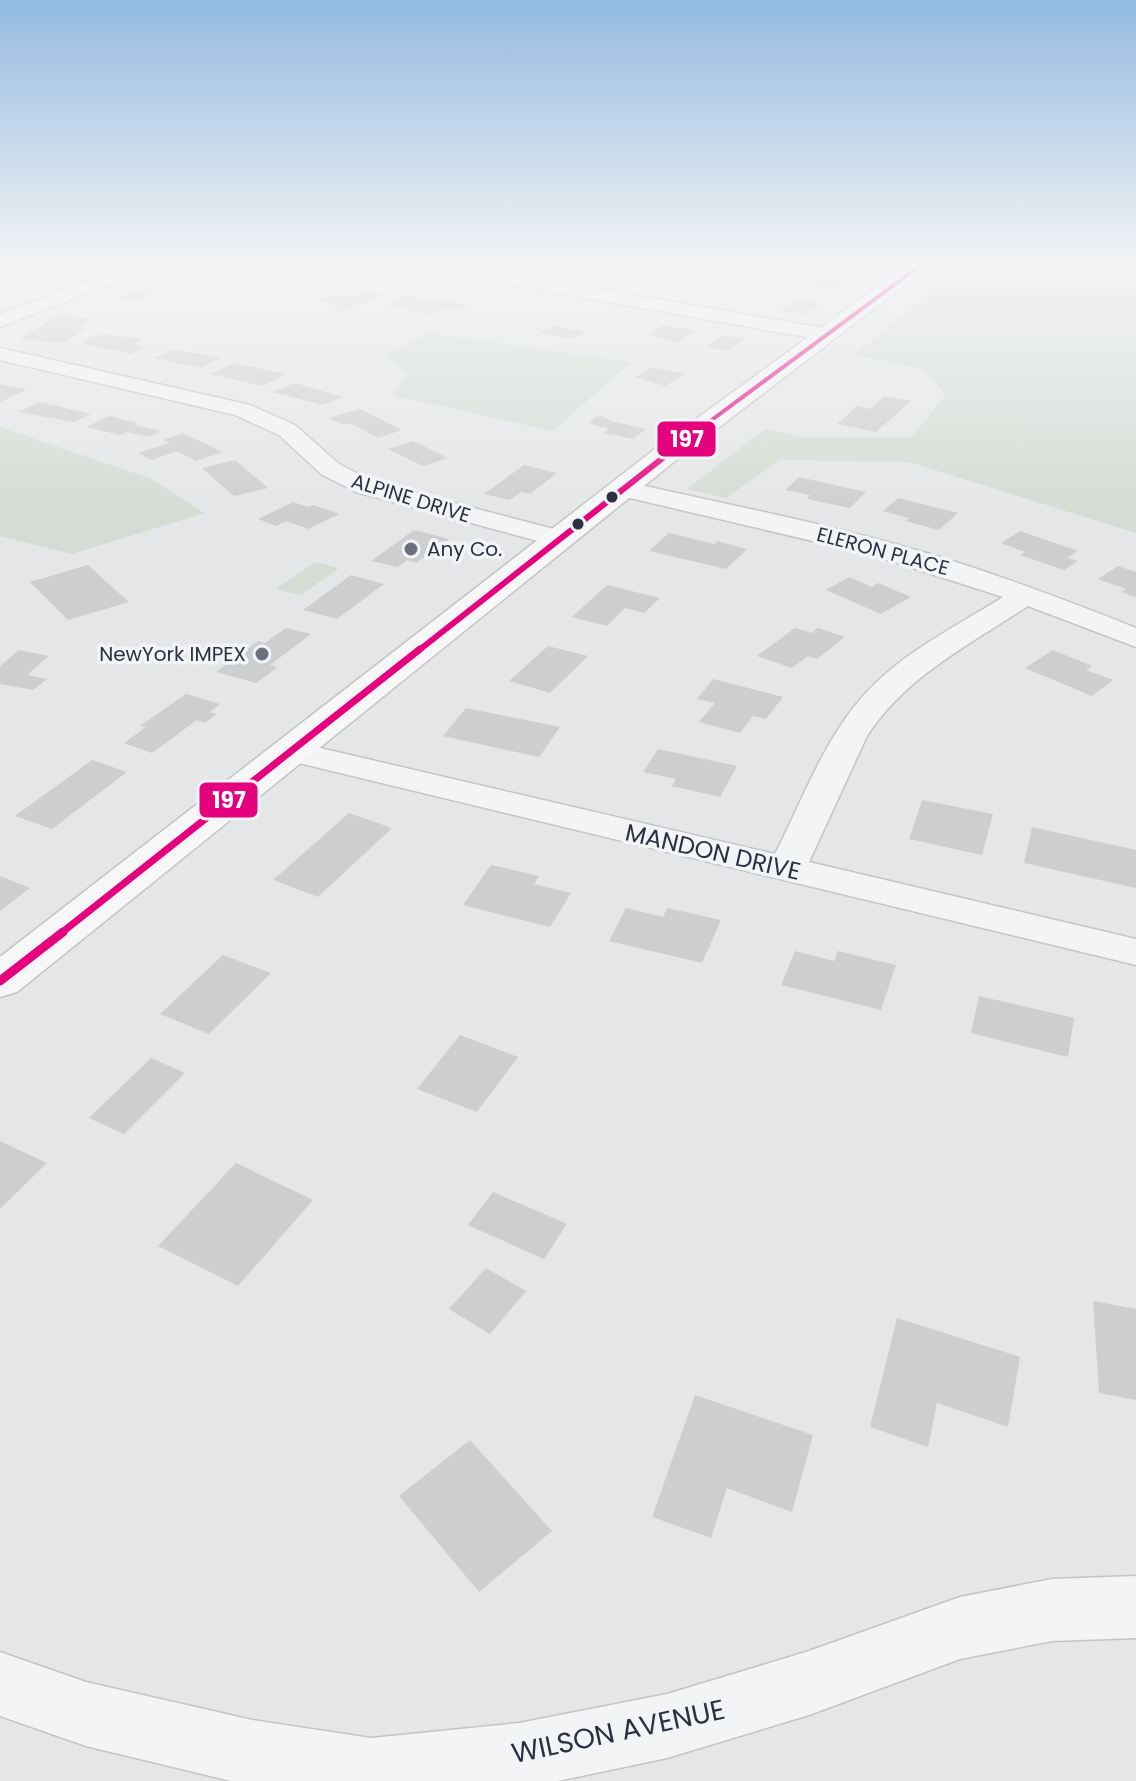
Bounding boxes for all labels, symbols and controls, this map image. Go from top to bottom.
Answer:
line badge: 197 [656,420,717,458]
text: 197 [670,424,704,455]
street label: ALPINE DRIVE [348,467,474,529]
unlabelled marker [604,489,620,505]
unlabelled marker [570,516,586,532]
street label: ELERON PLACE [814,520,952,582]
place label: Any Co. [427,535,502,563]
marker: Any Co. [402,540,420,558]
place label: NewYork IMPEX [99,640,246,668]
marker: NewYork IMPEX [253,645,271,663]
line badge: 197 [198,781,259,819]
text: 197 [212,785,246,816]
street label: MANDON DRIVE [622,815,804,888]
street label: WILSON AVENUE [508,1690,728,1773]

